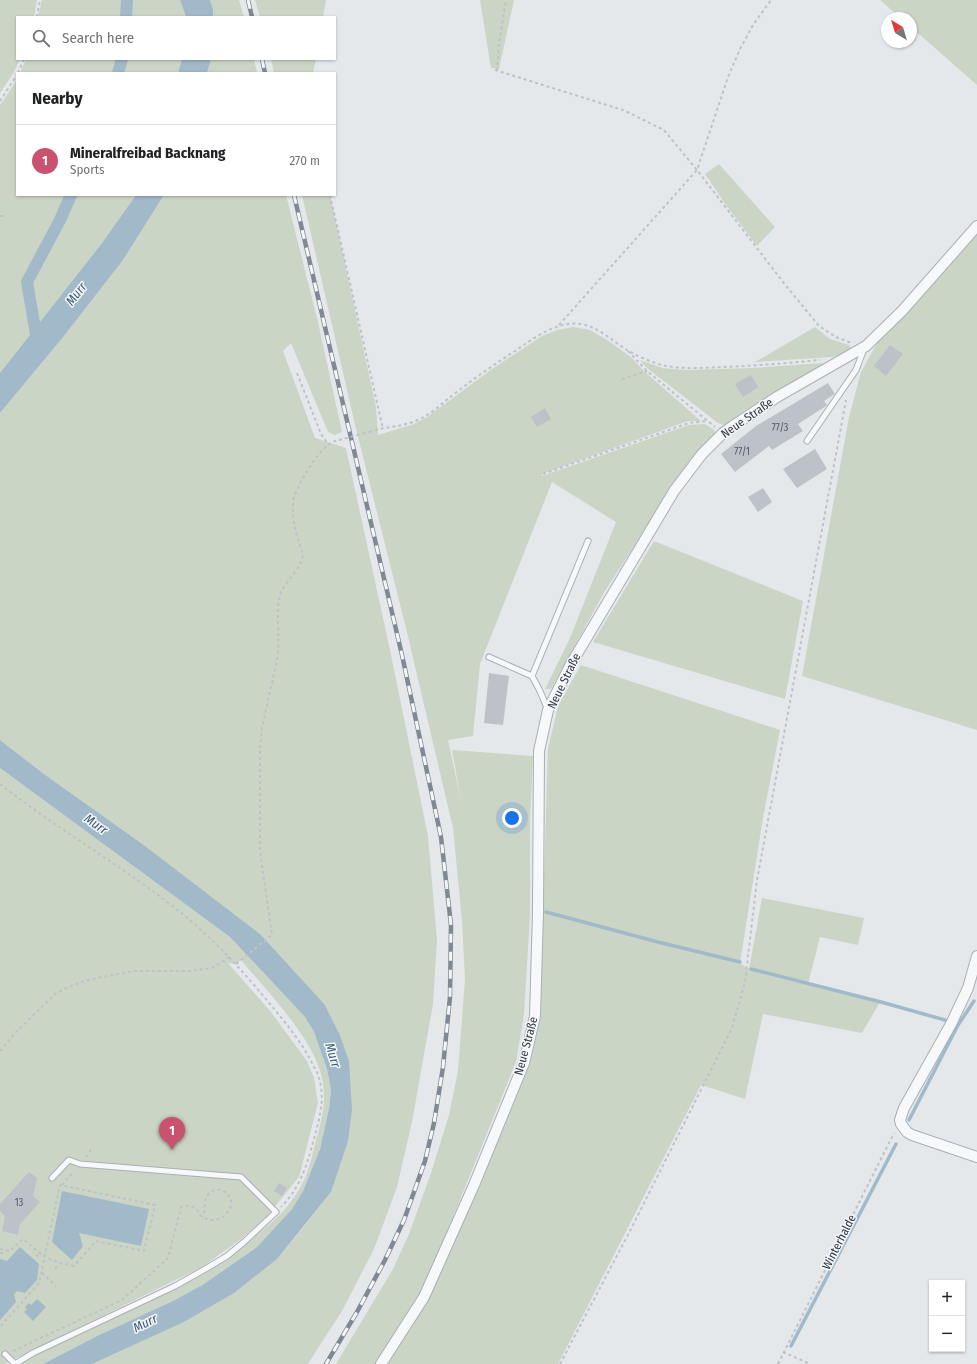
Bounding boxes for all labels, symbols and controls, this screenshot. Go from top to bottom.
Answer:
north arrow [881,12,917,48]
search box [16,16,336,60]
icon: search [30,27,52,49]
text: Search here [62,29,134,47]
text: Nearby [32,88,83,109]
text: Mineralfreibad Backnang [70,144,226,162]
text: 1 [42,153,48,168]
text: 270 m [289,153,320,168]
text: Sports [70,162,105,177]
water label: Murr [62,279,90,308]
street label: Neue Straße [718,395,776,441]
house number: 77/3 [772,422,789,434]
house number: 77/1 [734,446,750,458]
street label: Neue Straße [545,651,584,711]
your location [502,808,522,828]
water label: Murr [81,811,111,838]
street label: Neue Straße [511,1015,541,1077]
water label: Murr [322,1041,344,1070]
pin: 1 [159,1117,185,1150]
house number: 13 [15,1197,24,1209]
street label: Winterhalde [819,1212,859,1272]
map controls [929,1280,965,1352]
button: + [929,1280,965,1316]
water label: Murr [131,1311,160,1335]
button: − [929,1316,965,1352]

